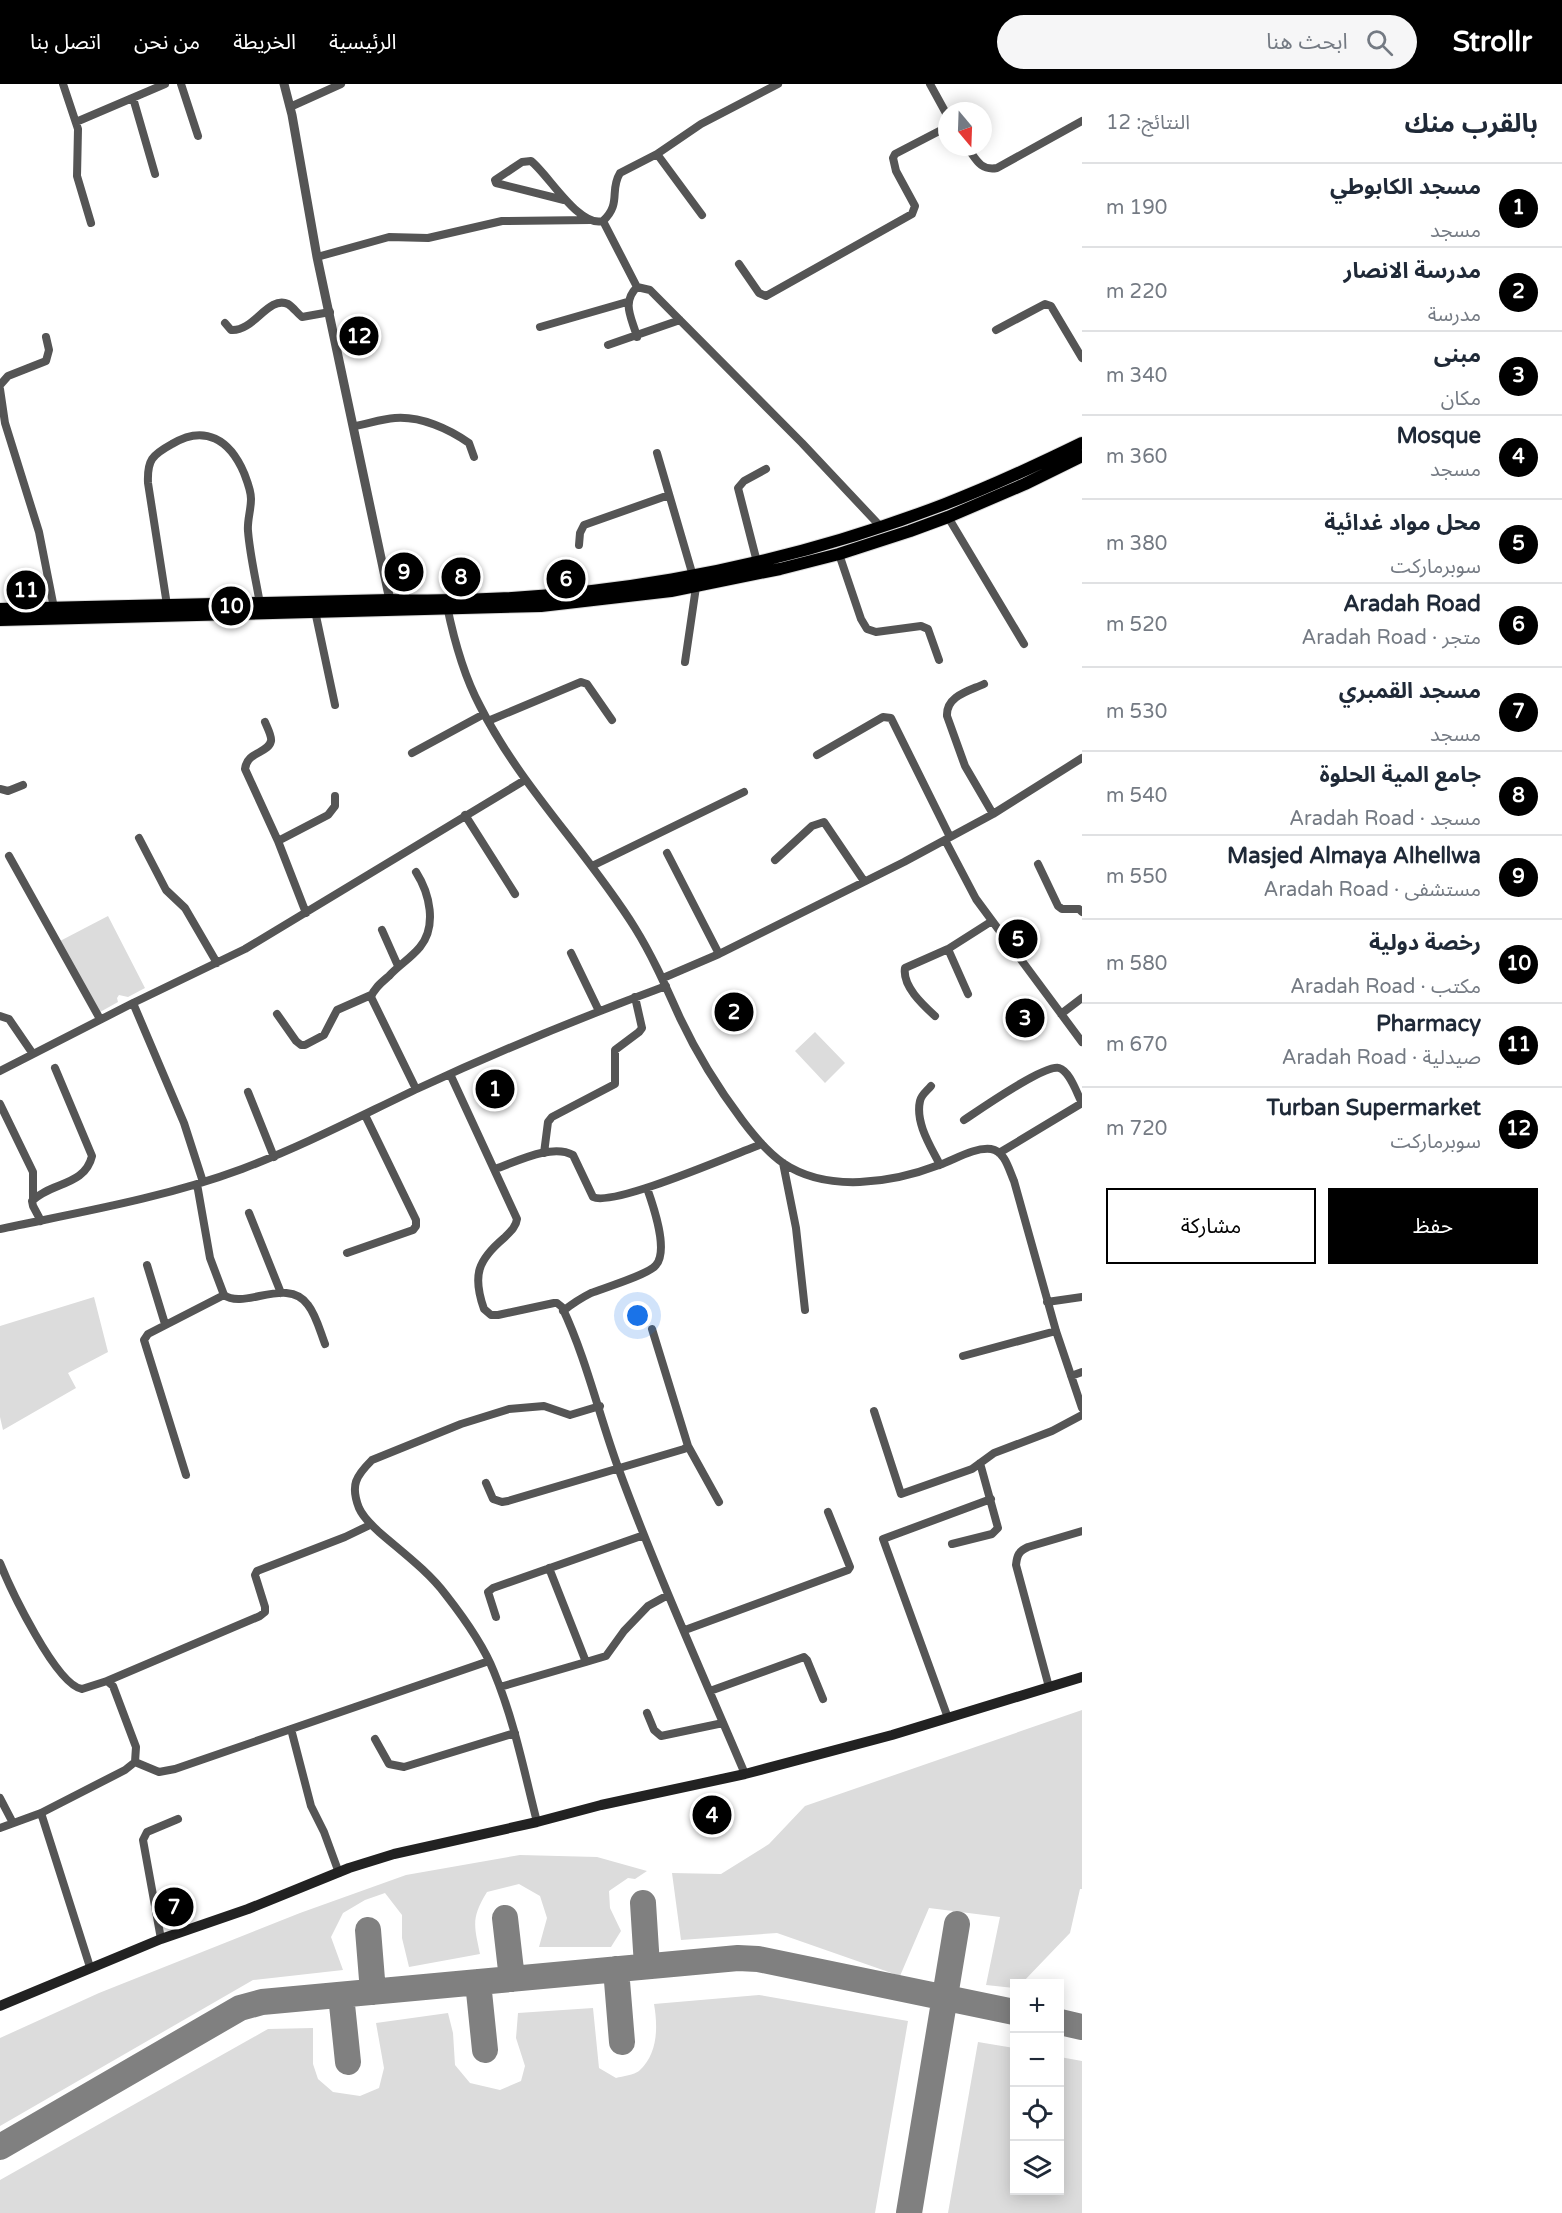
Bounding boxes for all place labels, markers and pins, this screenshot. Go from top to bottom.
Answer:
pin: 12 [340,314,378,358]
pin: 9 [384,550,424,594]
pin: 8 [442,554,480,600]
pin: 6 [546,556,586,602]
pin: 11 [6,568,46,612]
pin: 10 [212,584,250,628]
pin: 5 [998,916,1038,962]
pin: 2 [714,990,754,1034]
pin: 3 [1006,996,1044,1040]
pin: 1 [476,1066,514,1112]
pin: 4 [692,1792,732,1838]
pin: 7 [154,1884,194,1930]

